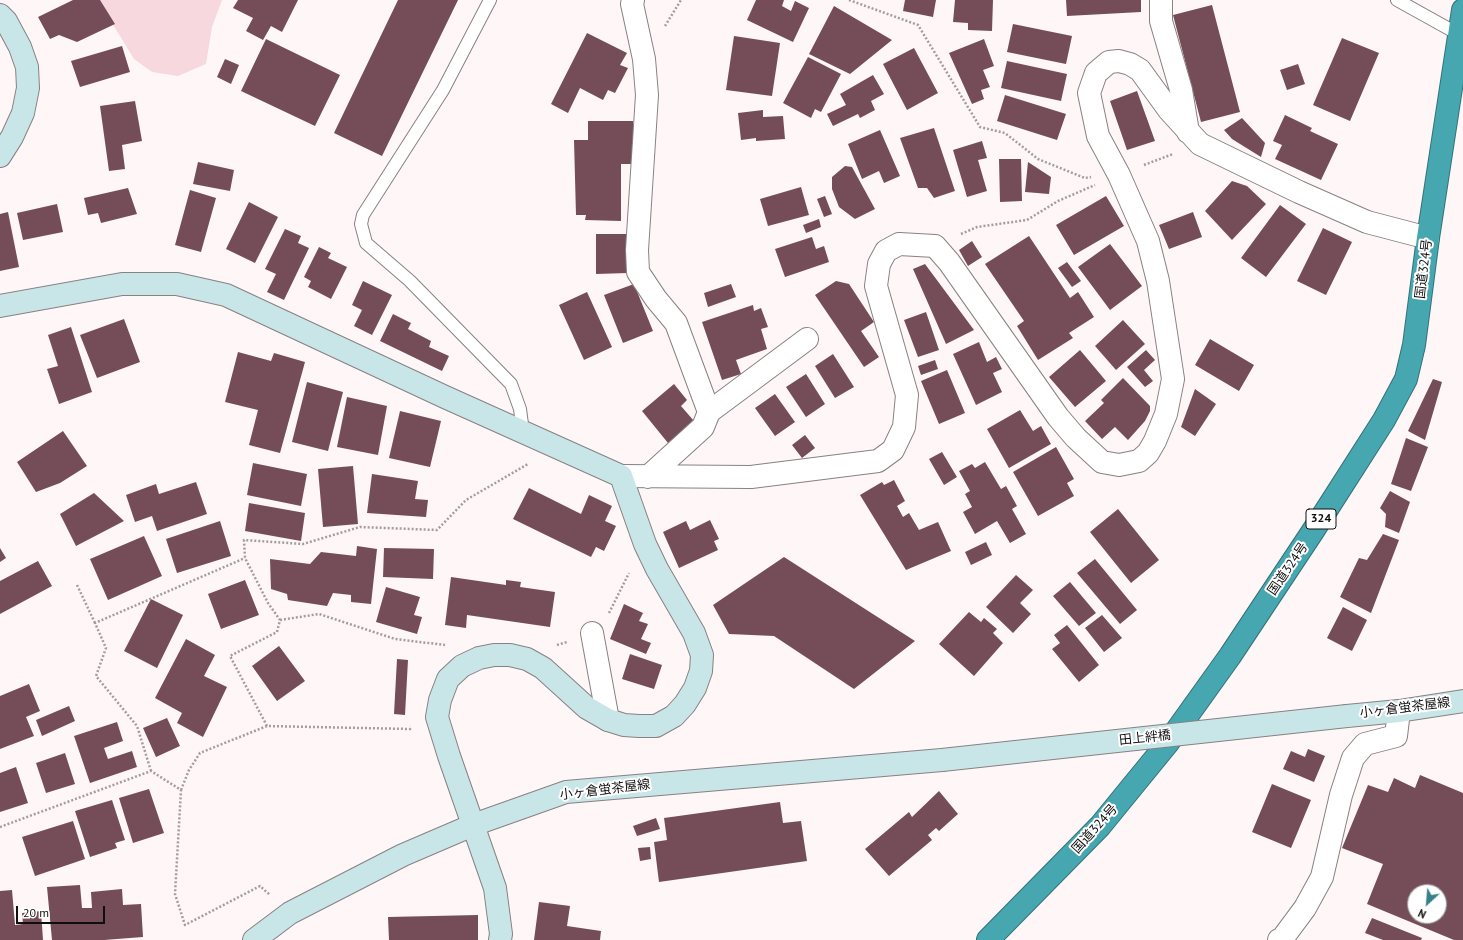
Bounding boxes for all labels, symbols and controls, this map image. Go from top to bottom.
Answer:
street label: 国道324号 [1413,238,1435,300]
road number: 324 [1306,509,1336,529]
street label: 国道324号 [1265,540,1311,598]
street label: 小ヶ倉蛍茶屋線 [1359,695,1451,721]
street label: 田上絆橋 [1118,728,1172,748]
street label: 小ヶ倉蛍茶屋線 [559,777,651,803]
street label: 国道324号 [1069,801,1121,857]
north arrow [1407,884,1447,924]
scale bar [18,898,107,924]
text: 20 m [23,905,49,920]
text: N [1416,906,1429,922]

